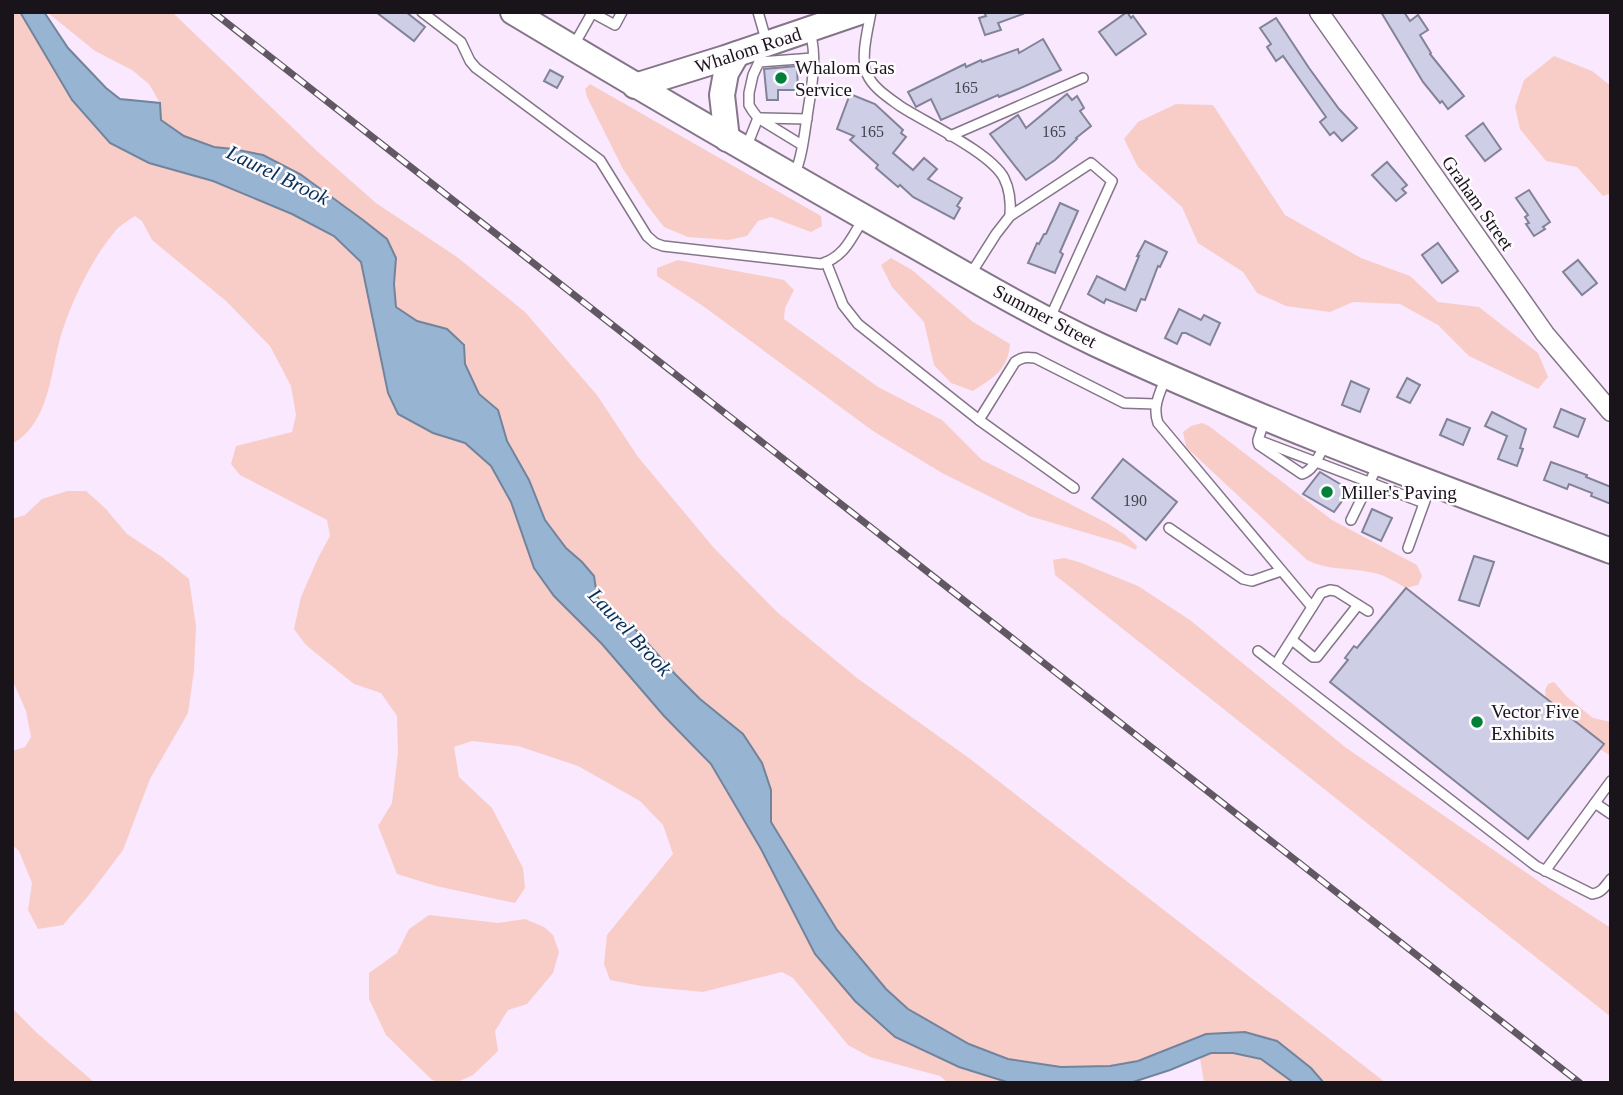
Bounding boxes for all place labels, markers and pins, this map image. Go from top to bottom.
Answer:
place label: Whalom Gas Service [795,57,895,100]
marker: Whalom Gas Service [773,70,789,86]
place label: Miller's Paving [1341,482,1457,503]
marker: Miller's Paving [1319,484,1335,500]
place label: Vector Five Exhibits [1491,701,1579,744]
marker: Vector Five Exhibits [1469,714,1485,730]

